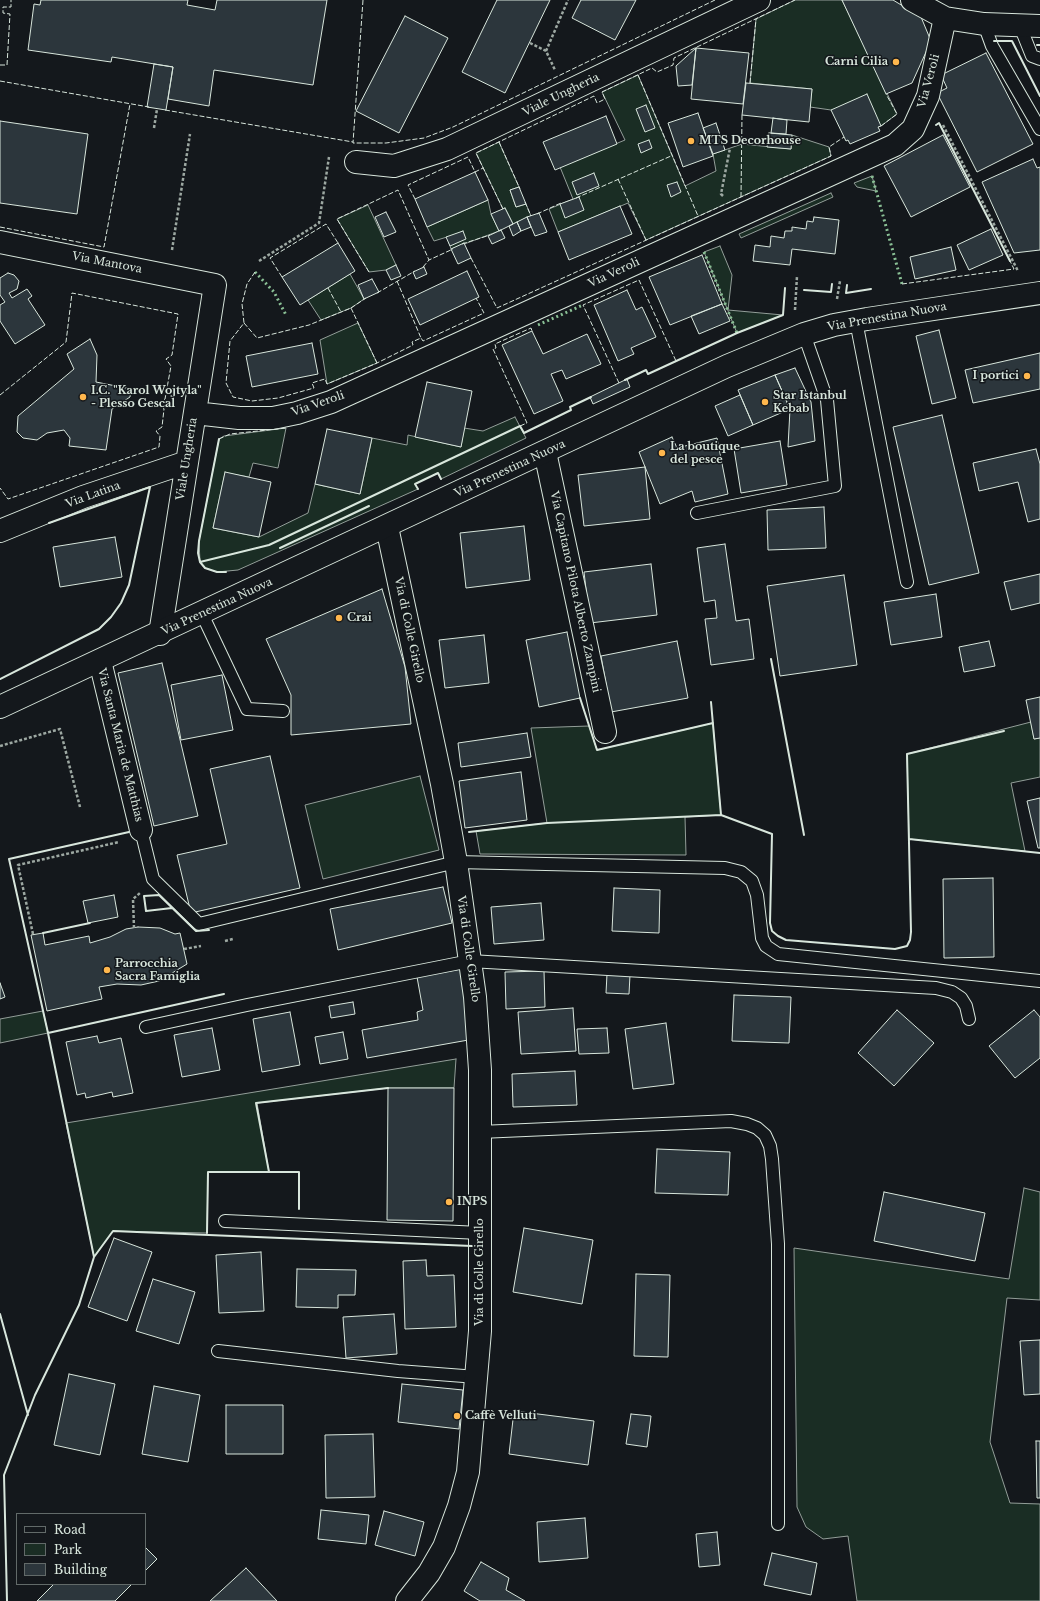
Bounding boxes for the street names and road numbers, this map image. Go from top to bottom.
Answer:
street label: Via Veroli [915,53,943,109]
street label: Viale Ungheria [521,71,601,119]
street label: Via Mantova [71,250,143,276]
street label: Via Veroli [586,255,642,291]
street label: Via Prenestina Nuova [826,300,948,334]
street label: Via Veroli [290,389,346,419]
street label: Viale Ungheria [174,417,200,501]
street label: Via Prenestina Nuova [452,437,568,501]
street label: Via Latina [64,479,122,511]
street label: Via Capitano Pilota Alberto Zampini [547,490,603,694]
street label: Via Prenestina Nuova [159,575,275,639]
street label: Via di Colle Girello [391,576,427,684]
street label: Via Santa Maria de Matthias [95,667,145,823]
street label: Via di Colle Girello [454,895,482,1003]
street label: Via di Colle Girello [473,1218,487,1326]

